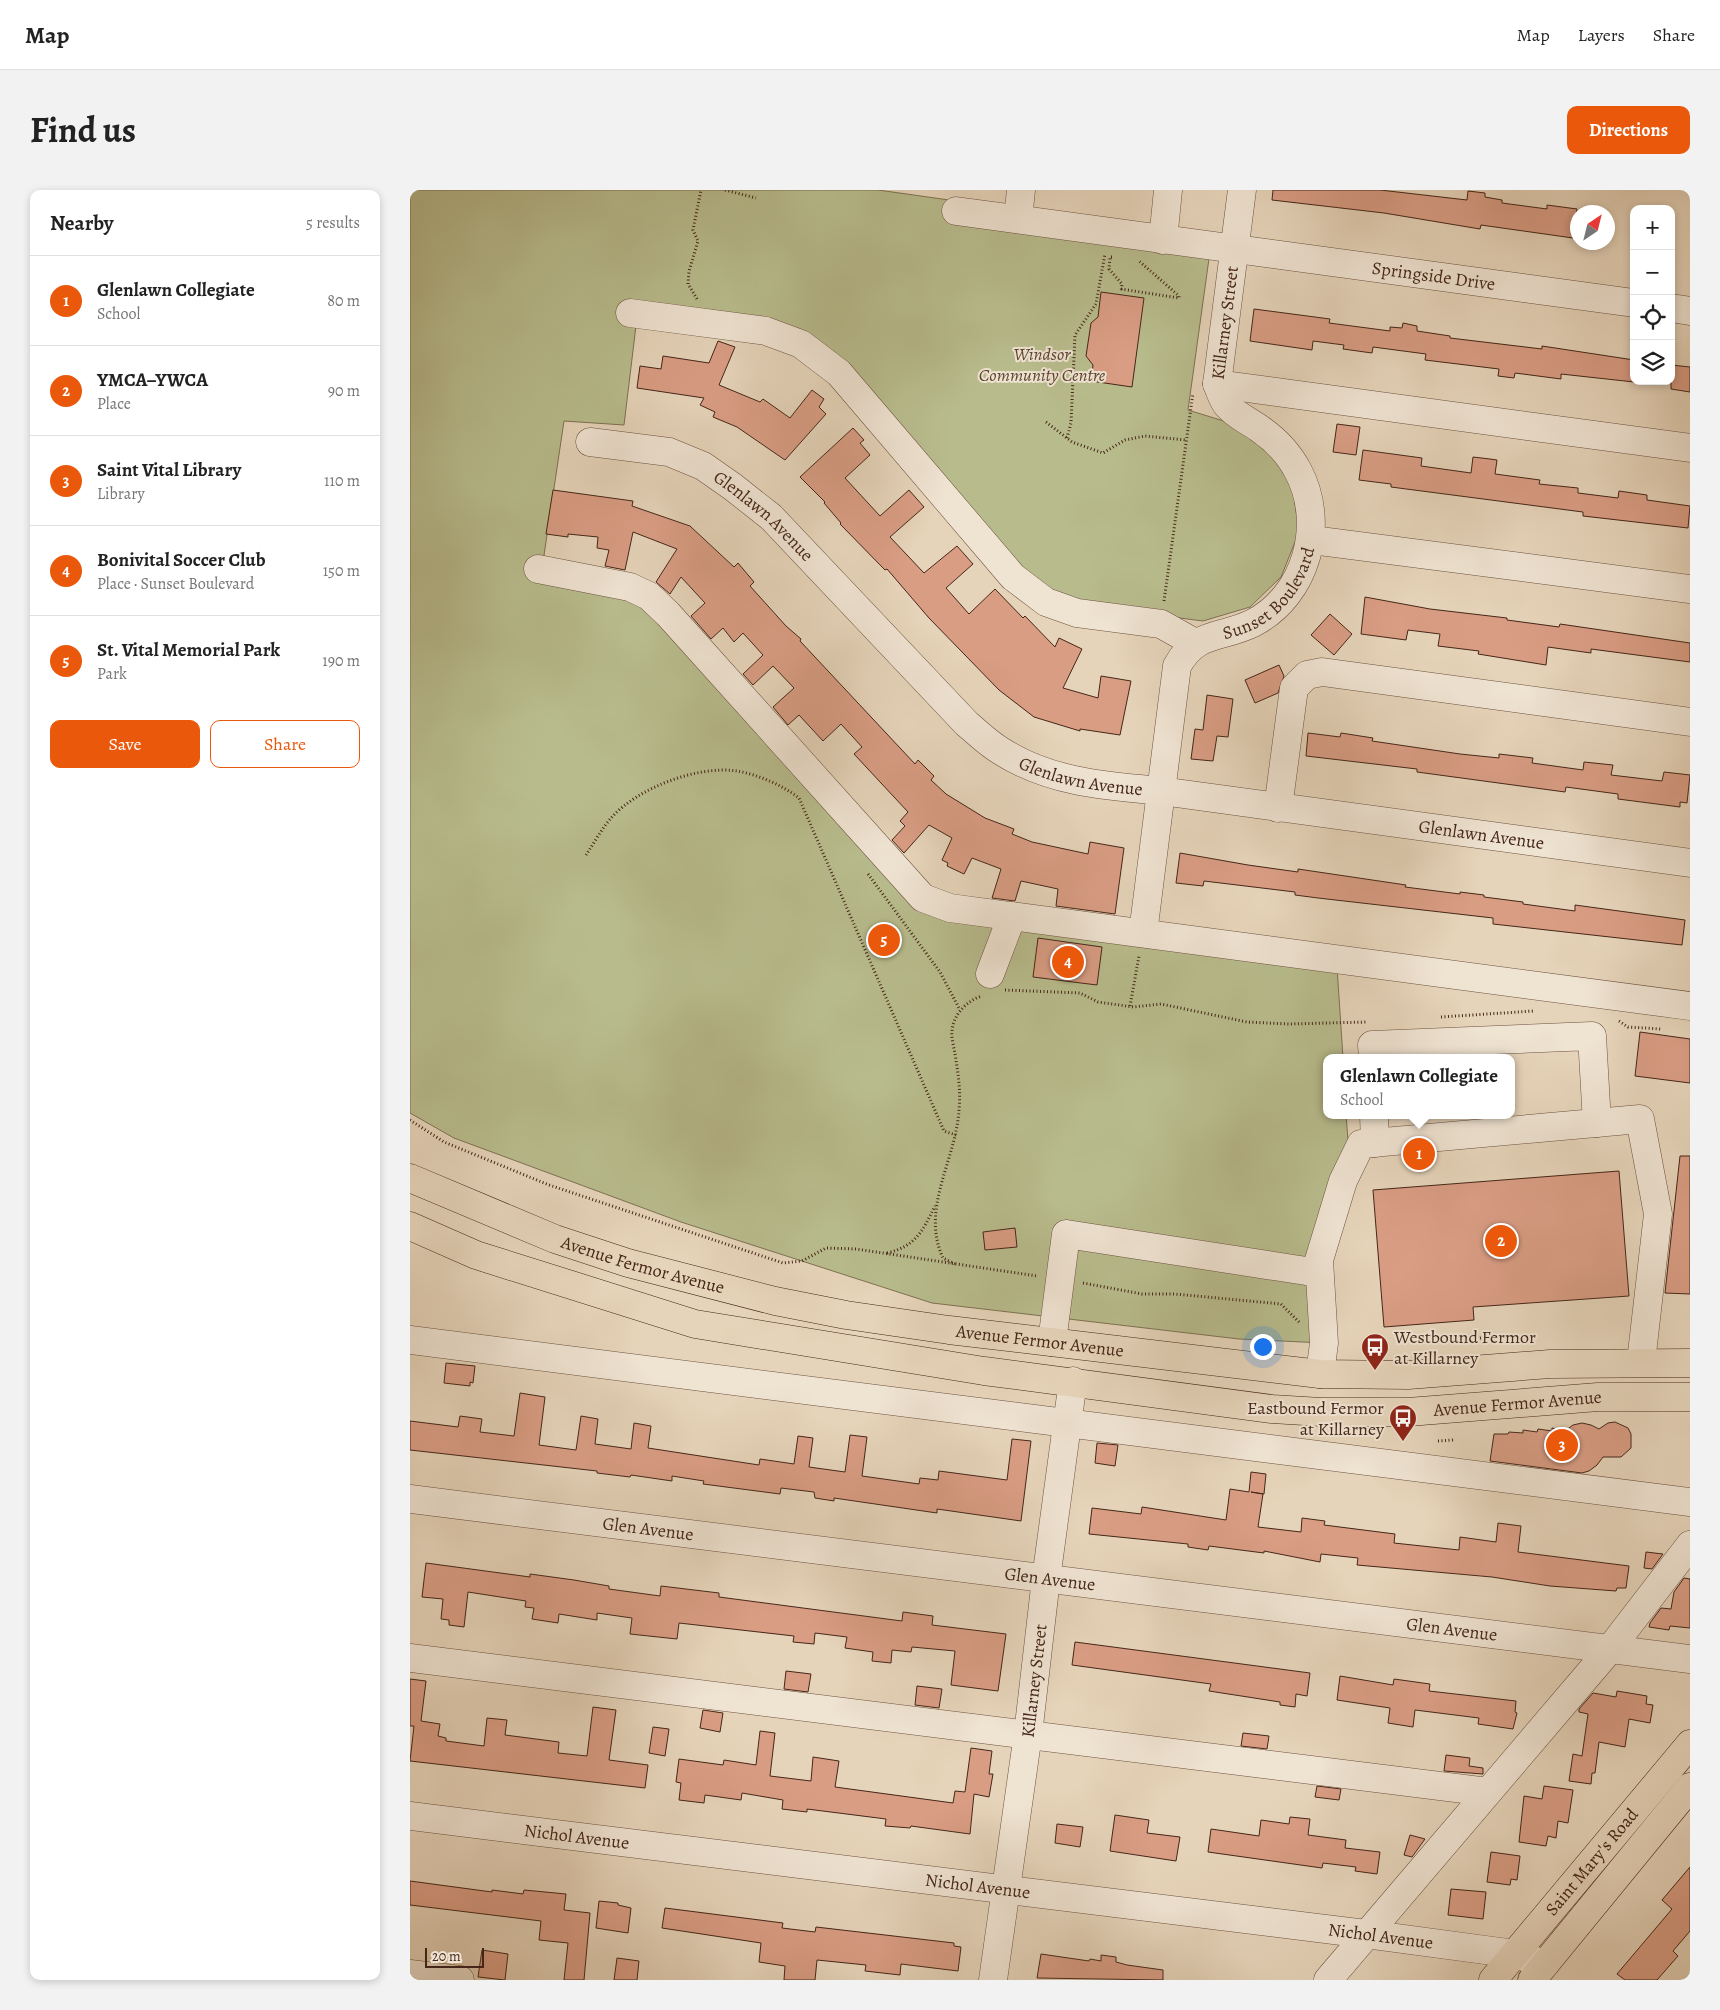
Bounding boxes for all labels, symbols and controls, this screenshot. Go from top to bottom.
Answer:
text: Map [25,19,69,51]
text: Map [1517,23,1550,47]
text: Layers [1578,23,1625,47]
text: Share [1653,23,1695,47]
text: Find us [30,106,136,154]
button: Directions [1567,106,1690,154]
north arrow [1570,205,1615,250]
map controls [1630,205,1675,385]
button: + [1630,205,1675,250]
text: Nearby [50,209,113,237]
text: 5 results [306,212,360,234]
button: − [1630,250,1675,295]
street label: Springside Drive [1371,256,1497,296]
street label: Killarney Street [1206,265,1244,381]
text: Glenlawn Collegiate [97,277,255,303]
text: 1 [63,290,69,312]
text: 80 m [327,290,360,312]
button: locate [1630,295,1675,340]
text: School [97,303,140,325]
button: layers [1630,340,1675,385]
park label: Windsor Community Centre [979,342,1106,387]
text: YMCA–YWCA [97,367,208,393]
text: 2 [62,380,70,402]
text: 90 m [328,380,360,402]
text: Place [97,393,131,415]
text: Saint Vital Library [97,457,241,483]
street label: Glenlawn Avenue [709,465,819,566]
text: 3 [63,470,69,492]
text: 110 m [324,470,360,492]
text: Library [97,483,145,505]
street label: Sunset Boulevard [1220,544,1320,645]
text: Bonivital Soccer Club [97,547,265,573]
text: 4 [62,560,70,582]
text: 150 m [323,560,360,582]
text: Place · Sunset Boulevard [97,573,254,595]
text: St. Vital Memorial Park [97,637,280,663]
text: 5 [63,650,69,672]
text: 190 m [322,650,360,672]
text: Park [97,663,127,685]
button: Save [50,720,200,768]
button: Share [210,720,360,768]
street label: Glenlawn Avenue [1015,751,1144,801]
street label: Glenlawn Avenue [1417,814,1546,855]
pin: 5 [868,921,900,959]
pin: 4 [1052,943,1084,981]
popup [1323,1054,1515,1119]
text: Glenlawn Collegiate [1340,1063,1498,1089]
text: School [1340,1089,1383,1111]
pin: 1 [1403,1135,1435,1173]
pin: 2 [1485,1222,1517,1260]
street label: Avenue Fermor Avenue [557,1230,727,1299]
street label: Avenue Fermor Avenue [954,1319,1125,1363]
place label: Westbound Fermor at Killarney [1393,1325,1536,1370]
bus stop icon: Westbound Fermor at Killarney [1360,1332,1390,1371]
your location [1250,1334,1276,1360]
street label: Avenue Fermor Avenue [1432,1385,1603,1422]
place label: Eastbound Fermor at Killarney [1247,1396,1385,1441]
bus stop icon: Eastbound Fermor at Killarney [1388,1403,1418,1442]
pin: 3 [1546,1426,1578,1464]
street label: Glen Avenue [601,1511,695,1546]
street label: Glen Avenue [1003,1561,1097,1597]
street label: Glen Avenue [1405,1612,1499,1647]
street label: Killarney Street [1016,1623,1053,1739]
street label: Saint Mary's Road [1540,1803,1644,1921]
street label: Nichol Avenue [523,1818,631,1855]
street label: Nichol Avenue [924,1868,1032,1904]
street label: Nichol Avenue [1327,1917,1435,1955]
scale bar [425,1945,484,1968]
text: 20 m [432,1947,461,1966]

